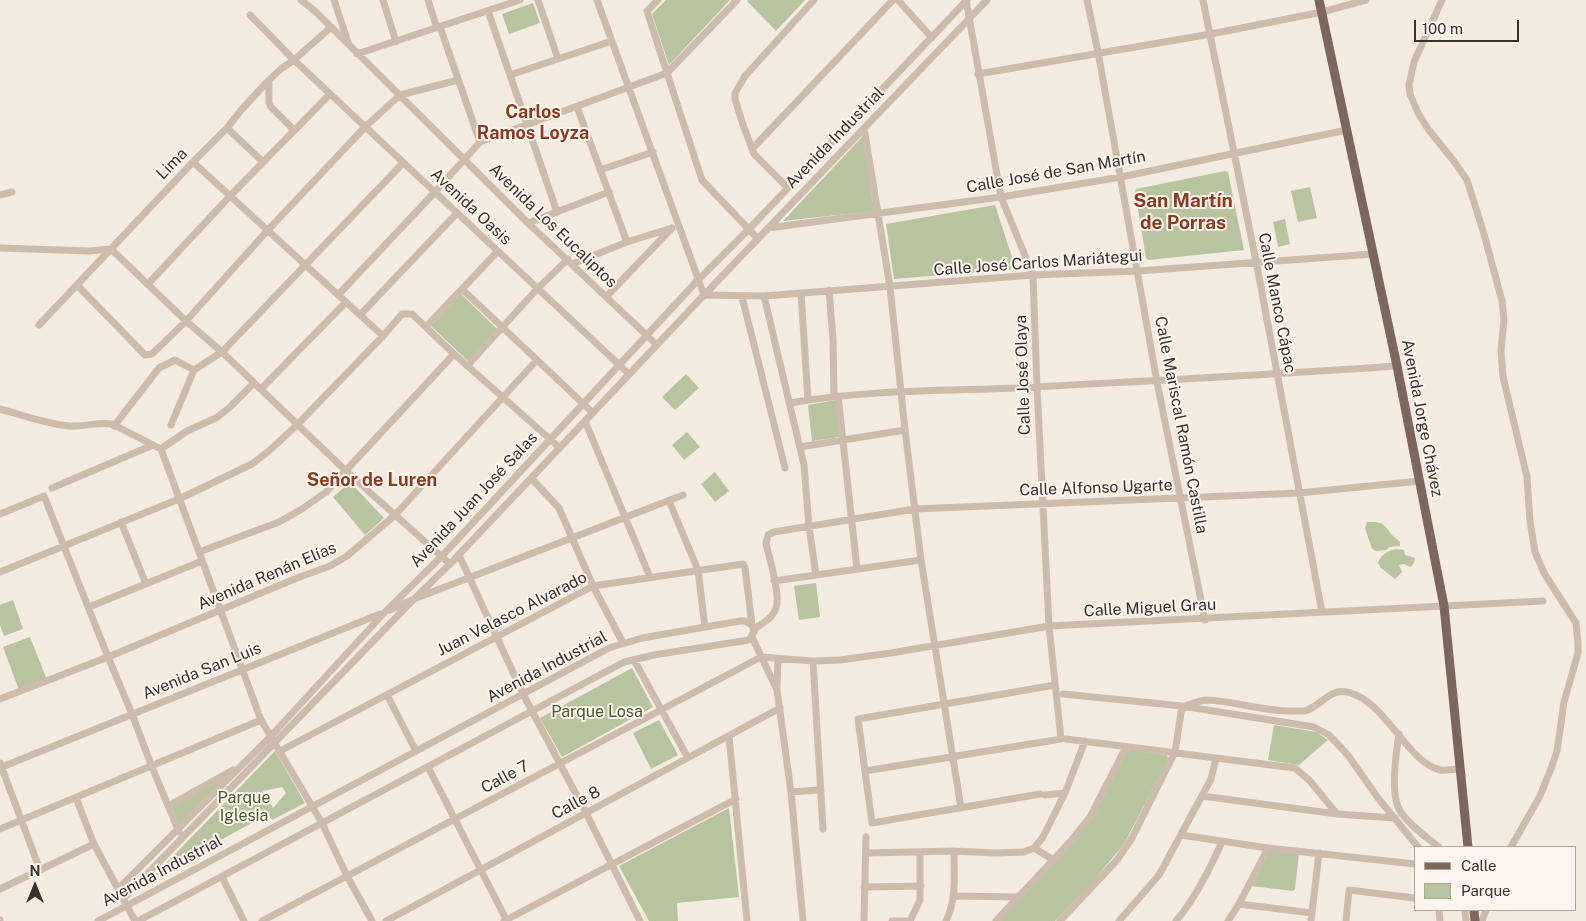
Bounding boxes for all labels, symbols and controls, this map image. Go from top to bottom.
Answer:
scale bar [1416,10,1521,42]
text: 100 m [1422,20,1463,37]
street label: Avenida Industrial [782,83,888,193]
district label: Carlos Ramos Loyza [477,101,589,144]
street label: Lima [153,144,191,184]
street label: Calle José de San Martín [965,147,1147,197]
street label: Avenida Los Eucaliptos [485,160,621,292]
street label: Avenida Oasis [427,165,515,249]
district label: San Martín de Porras [1133,190,1233,234]
street label: Calle Manco Cápac [1254,231,1300,375]
street label: Calle José Carlos Mariátegui [933,246,1143,280]
street label: Calle José Olaya [1011,315,1035,435]
street label: Calle Mariscal Ramón Castilla [1151,315,1211,535]
street label: Avenida Jorge Chávez [1397,338,1447,498]
street label: Avenida Juan José Salas [406,428,542,572]
district label: Señor de Luren [307,469,437,491]
street label: Calle Alfonso Ugarte [1019,476,1173,500]
street label: Avenida Renán Elías [195,538,339,614]
street label: Juan Velasco Alvarado [434,568,590,660]
street label: Calle Miguel Grau [1083,595,1217,621]
street label: Avenida Industrial [484,627,610,707]
street label: Avenida San Luis [140,638,264,704]
park label: Parque Losa [551,702,643,722]
street label: Calle 7 [478,756,532,798]
street label: Calle 8 [548,782,604,824]
park label: Parque Iglesia [218,788,270,826]
street label: Avenida Industrial [99,831,225,911]
legend [1414,846,1576,911]
text: Calle [1461,857,1497,874]
north arrow [10,861,60,911]
text: N [30,863,40,879]
text: Parque [1461,882,1511,899]

